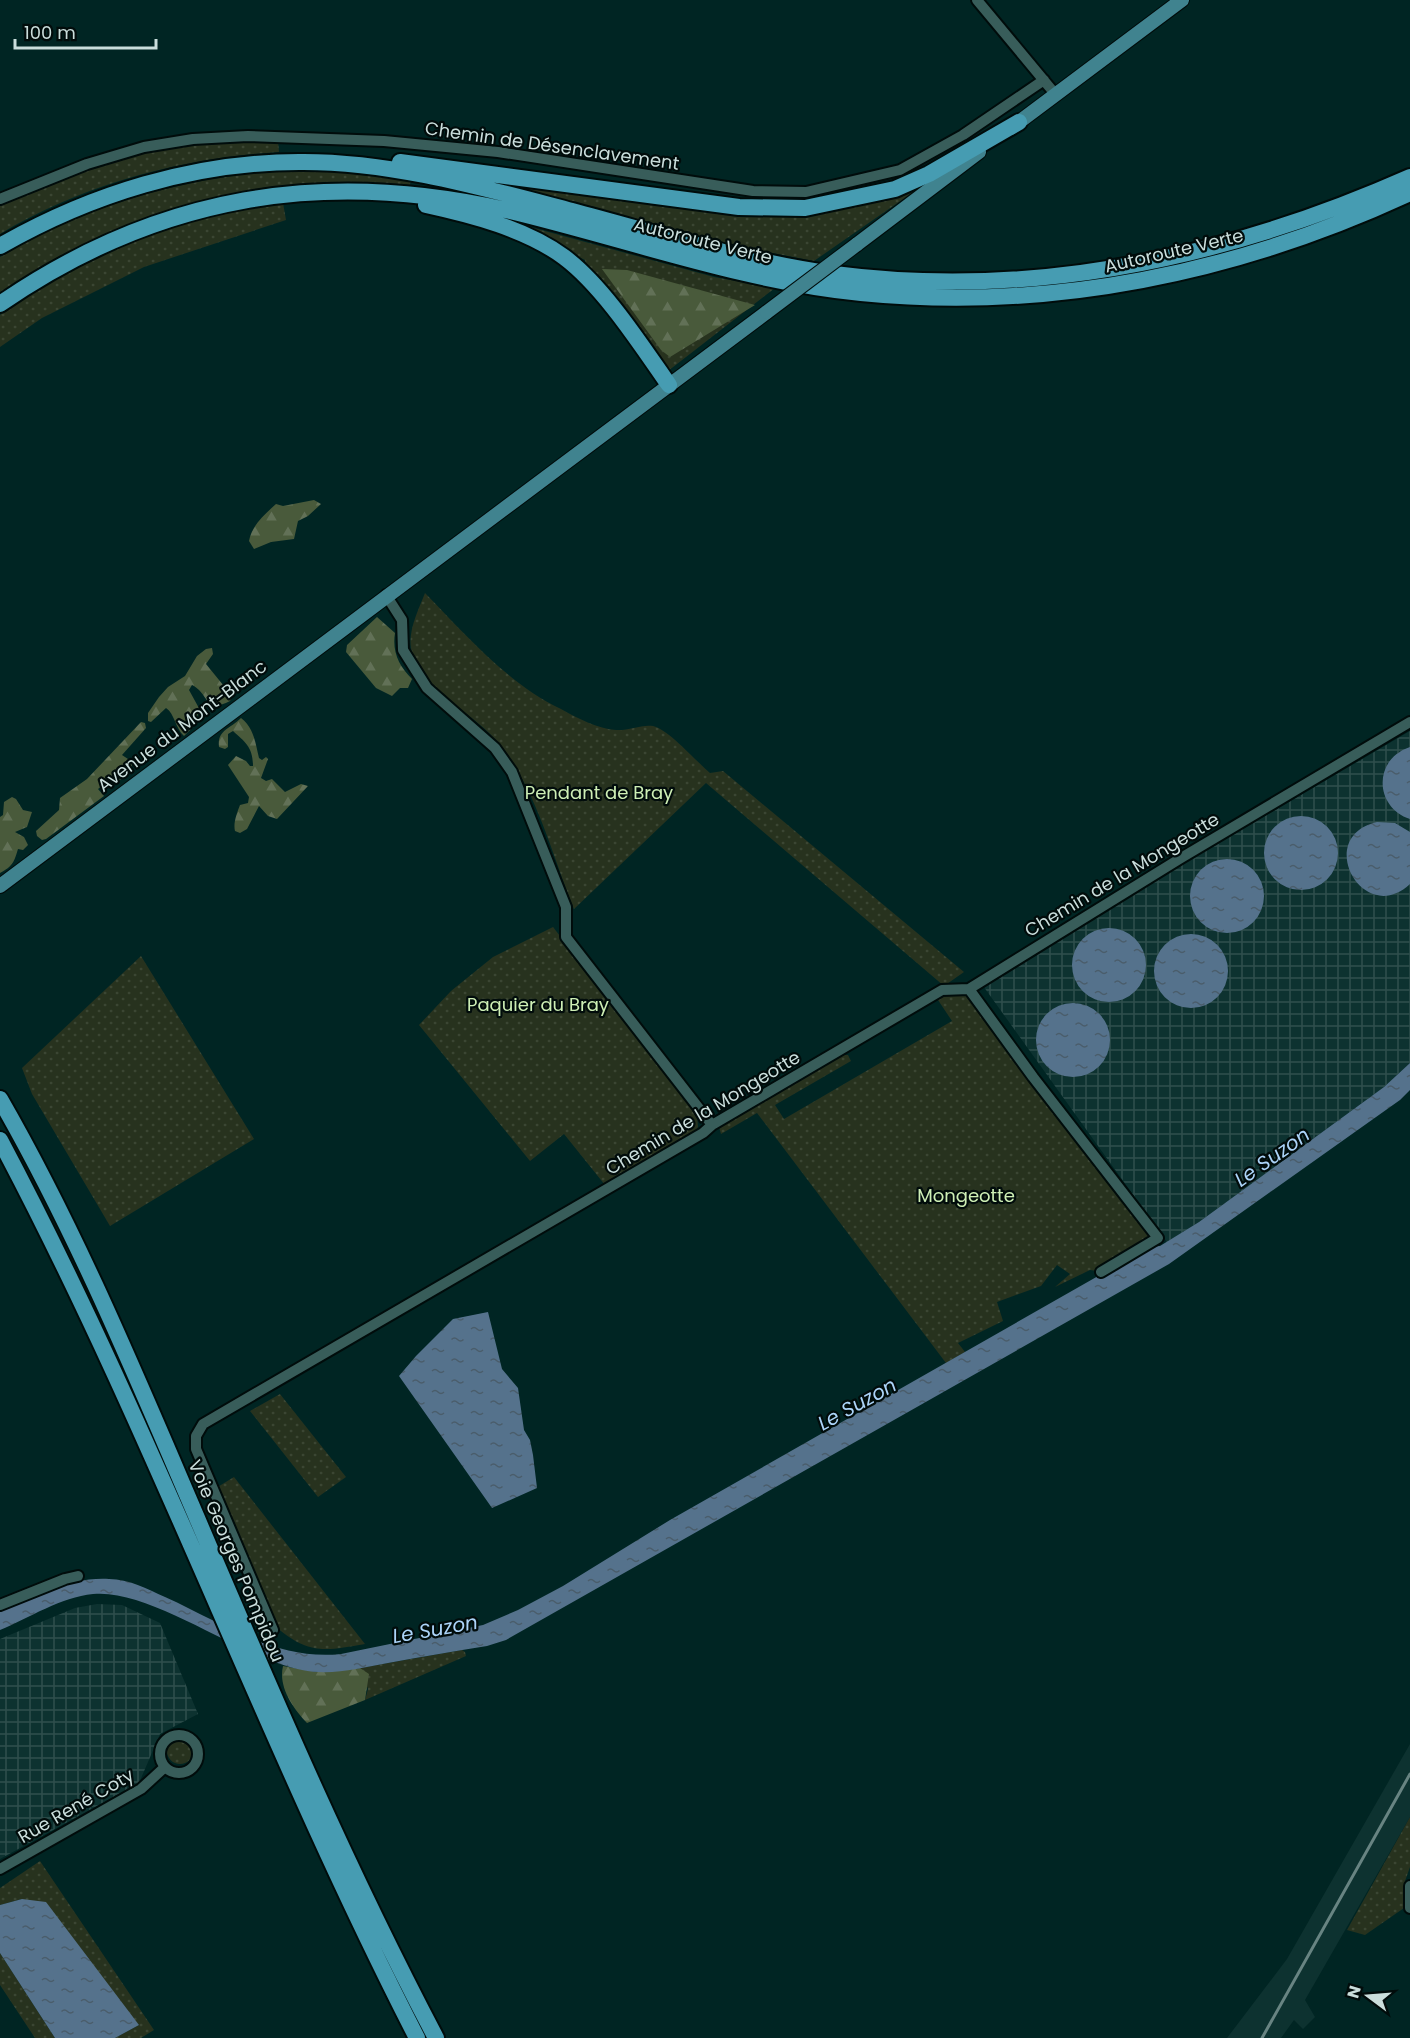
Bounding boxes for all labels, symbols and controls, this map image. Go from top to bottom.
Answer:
scale bar [15,12,156,50]
text: 100 m [24,20,76,45]
street label: Chemin de Désenclavement [423,115,681,176]
street label: Autoroute Verte [631,211,775,270]
street label: Autoroute Verte [1102,222,1246,279]
street label: Avenue du Mont-Blanc [92,654,272,798]
park label: Pendant de Bray [525,780,673,805]
street label: Chemin de la Mongeotte [1020,806,1224,943]
park label: Paquier du Bray [467,992,609,1017]
street label: Chemin de la Mongeotte [601,1044,805,1181]
water label: Le Suzon [1229,1121,1315,1193]
park label: Mongeotte [917,1183,1015,1208]
water label: Le Suzon [813,1371,901,1437]
street label: Voie Georges Pompidou [183,1456,290,1666]
water label: Le Suzon [390,1608,480,1650]
street label: Rue René Coty [13,1762,138,1849]
north arrow [1338,1966,1398,2026]
text: N [1341,1983,1367,2001]

